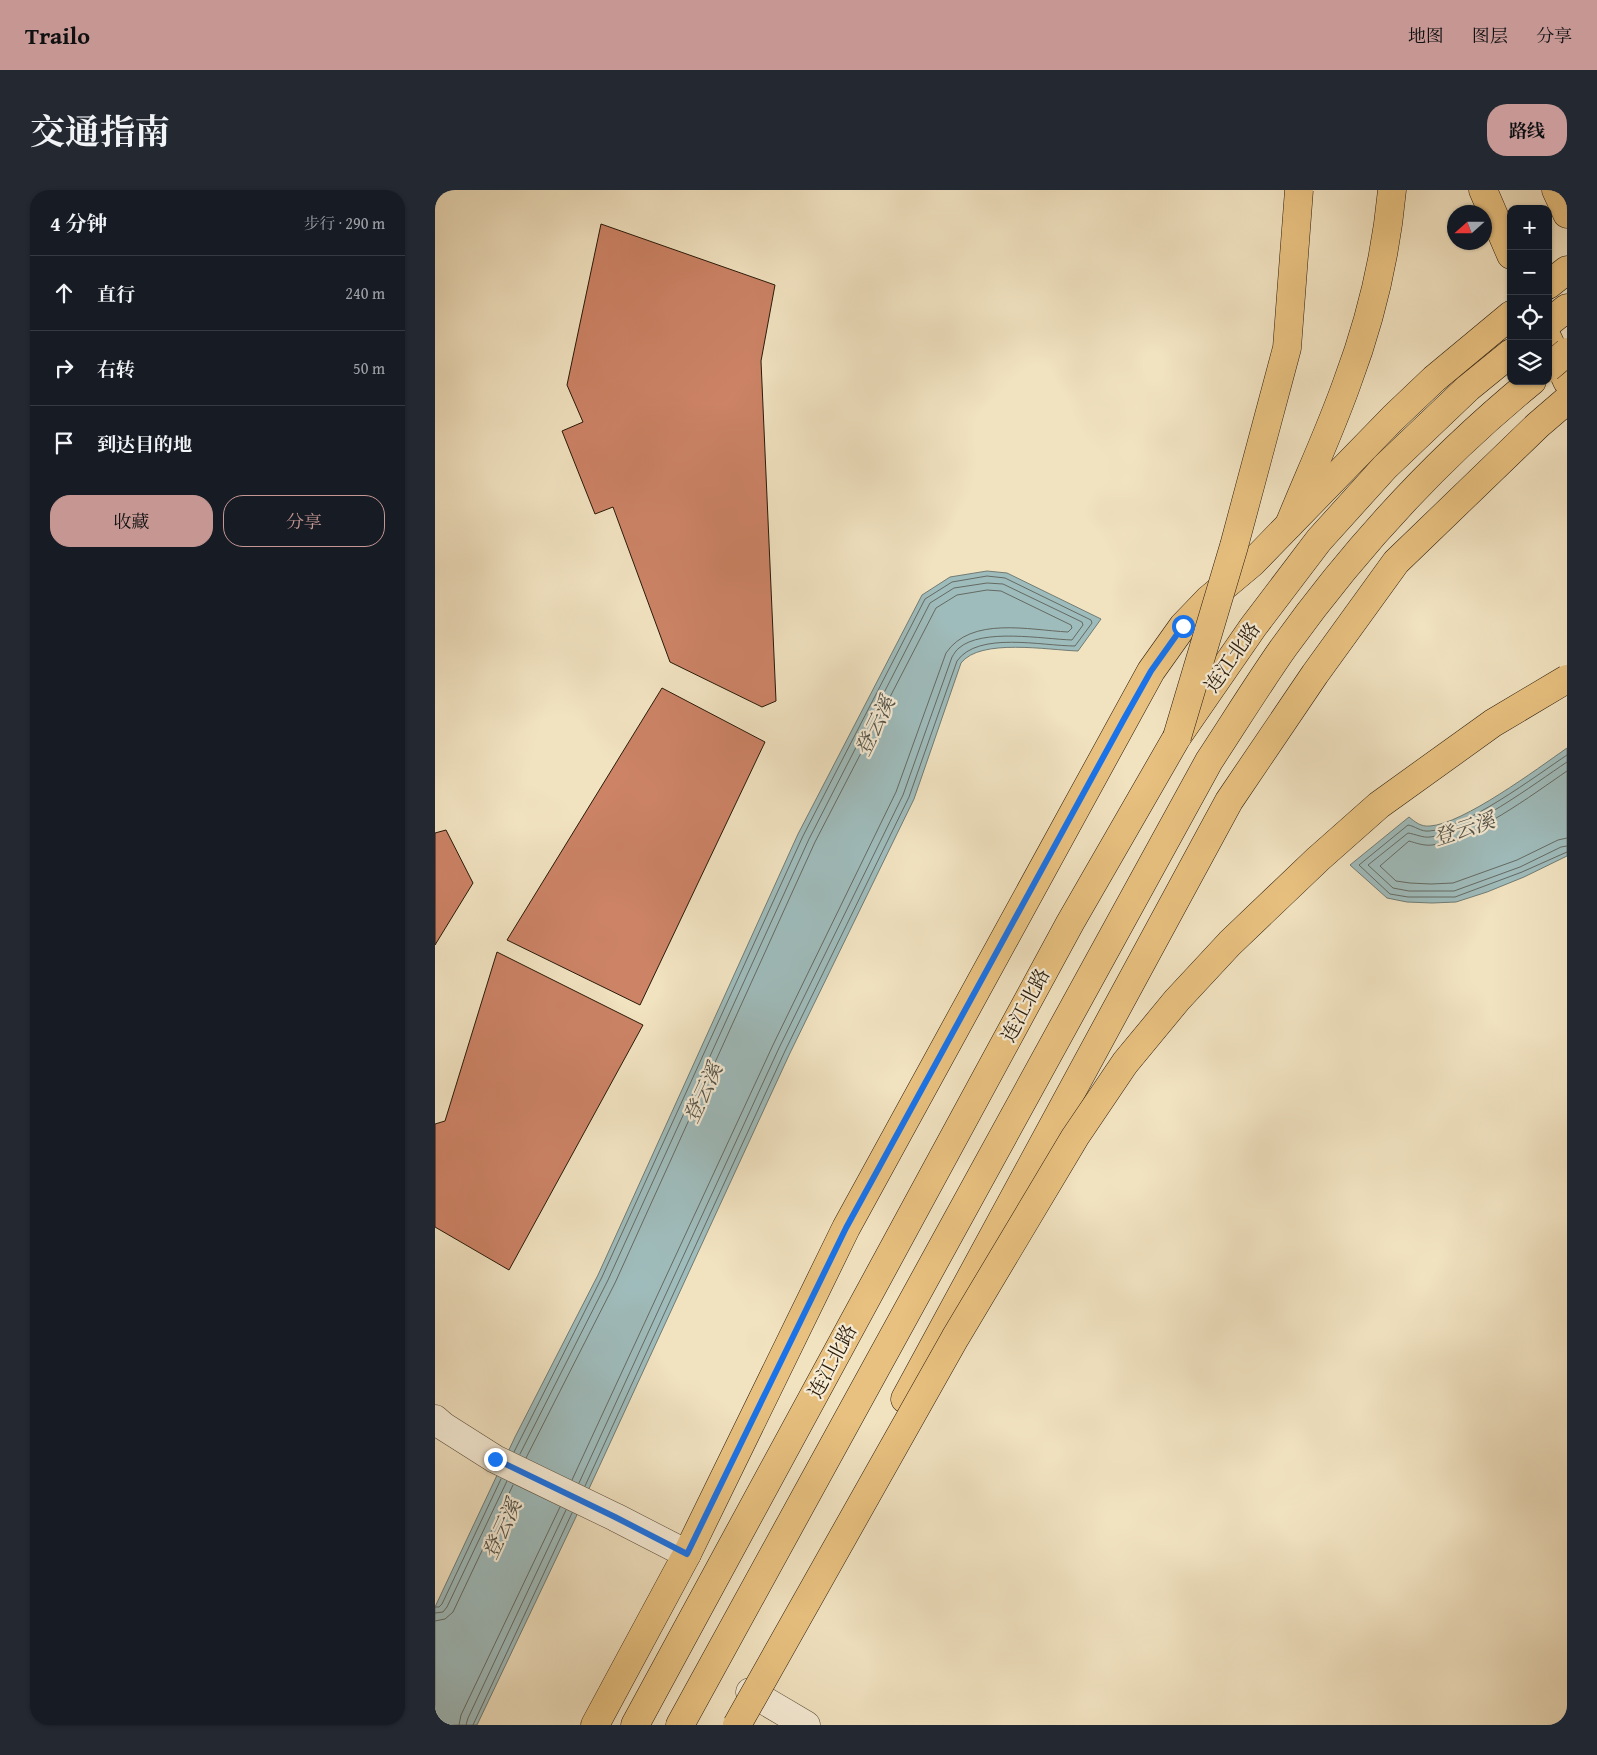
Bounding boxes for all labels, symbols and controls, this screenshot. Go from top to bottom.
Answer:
text: Trailo [25,18,90,53]
text: 地图 [1408,22,1444,49]
text: 图层 [1472,22,1508,49]
text: 分享 [1536,22,1572,49]
button: 路线 [1487,104,1567,156]
text: 交通指南 [30,106,170,157]
north arrow [1447,205,1492,250]
map controls [1507,205,1552,385]
button: + [1507,205,1552,250]
text: 4 分钟 [50,208,108,239]
text: 步行 · 290 m [304,211,385,235]
button: − [1507,250,1552,295]
icon: ahead [50,279,78,307]
text: 直行 [97,280,135,308]
text: 240 m [345,281,385,305]
button: locate [1507,295,1552,340]
button: layers [1507,340,1552,385]
icon: right [50,354,78,382]
text: 右转 [97,355,135,383]
text: 50 m [353,356,385,380]
icon: arrive [50,429,78,457]
text: 到达目的地 [97,430,192,458]
button: 收藏 [50,495,213,547]
button: 分享 [223,495,385,547]
route start [1172,615,1195,638]
street label: 连江北路 [1197,616,1266,698]
water label: 登云溪 [847,689,903,761]
water label: 登云溪 [1429,803,1500,853]
street label: 连江北路 [993,963,1056,1047]
water label: 登云溪 [675,1056,731,1128]
street label: 连江北路 [800,1319,863,1403]
route end [484,1448,507,1471]
water label: 登云溪 [474,1492,530,1564]

